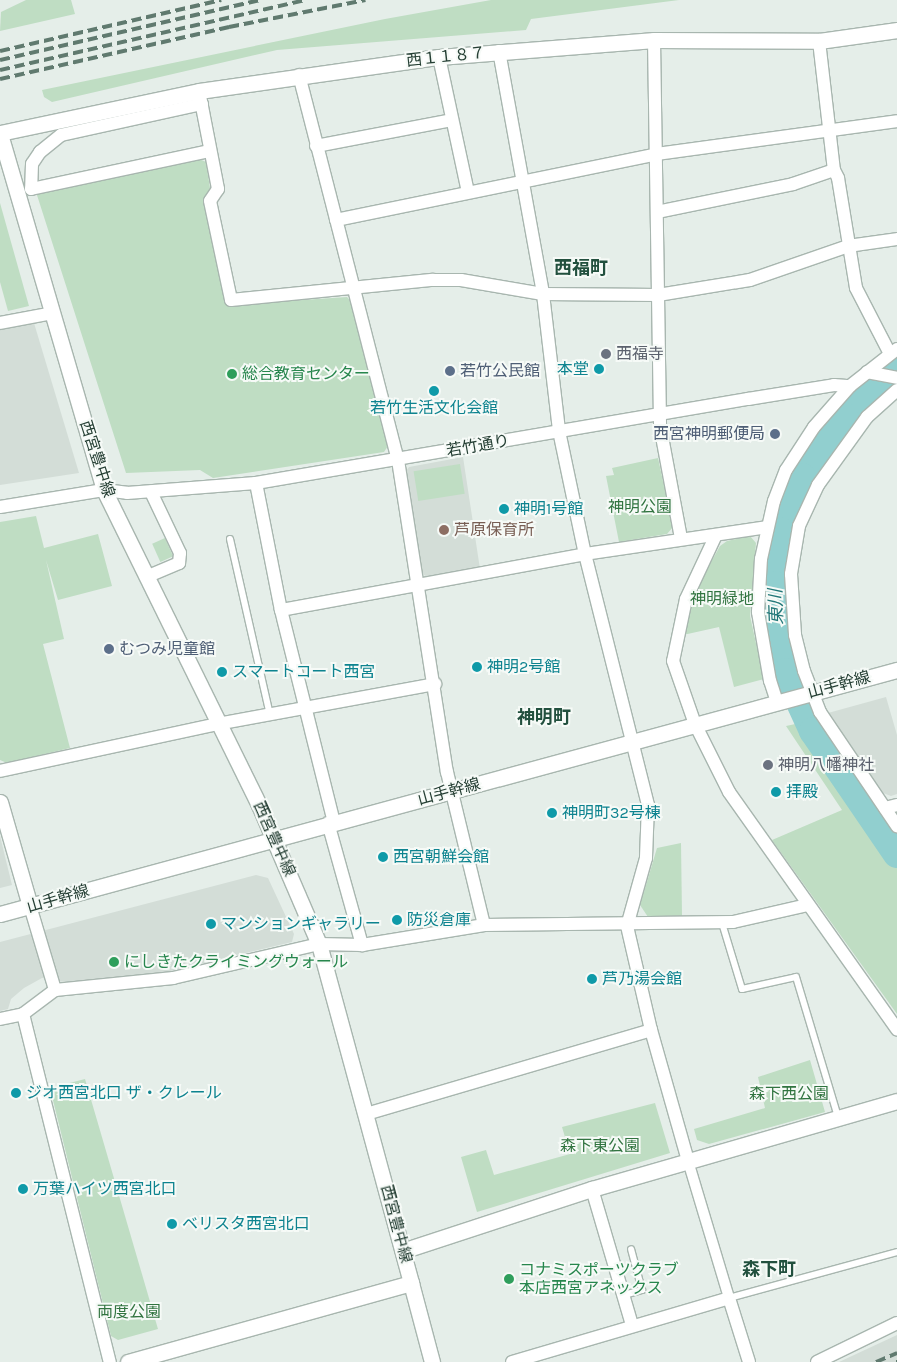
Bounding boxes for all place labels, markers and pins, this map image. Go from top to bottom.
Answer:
place label: 西福寺 [616,344,664,364]
marker: 西福寺 [600,348,612,360]
place label: 本堂 [557,359,589,379]
place label: 若竹公民館 [460,361,540,381]
marker: 本堂 [593,363,605,375]
place label: 総合教育センター [242,364,370,384]
marker: 若竹公民館 [444,365,456,377]
marker: 総合教育センター [226,368,238,380]
marker: 若竹生活文化会館 [428,385,440,397]
place label: 若竹生活文化会館 [370,398,498,418]
place label: 西宮神明郵便局 [653,424,765,444]
marker: 西宮神明郵便局 [769,428,781,440]
place label: 神明1号館 [514,499,583,519]
marker: 神明1号館 [498,503,510,515]
place label: 芦原保育所 [454,520,534,540]
marker: 芦原保育所 [438,524,450,536]
place label: むつみ児童館 [119,639,215,659]
marker: むつみ児童館 [103,643,115,655]
place label: 神明2号館 [487,657,560,677]
marker: 神明2号館 [471,661,483,673]
place label: スマートコート西宮 [232,662,376,682]
marker: スマートコート西宮 [216,666,228,678]
place label: 神明八幡神社 [778,755,874,775]
marker: 神明八幡神社 [762,759,774,771]
place label: 拝殿 [786,782,818,802]
marker: 拝殿 [770,786,782,798]
place label: 神明町32号棟 [562,803,661,823]
marker: 神明町32号棟 [546,807,558,819]
place label: 西宮朝鮮会館 [393,847,489,867]
marker: 西宮朝鮮会館 [377,851,389,863]
place label: 防災倉庫 [407,910,471,930]
place label: マンションギャラリー [221,914,381,934]
marker: 防災倉庫 [391,914,403,926]
marker: マンションギャラリー [205,918,217,930]
place label: にしきたクライミングウォール [124,952,348,972]
marker: にしきたクライミングウォール [108,956,120,968]
place label: 芦乃湯会館 [602,969,682,989]
marker: 芦乃湯会館 [586,973,598,985]
place label: ジオ西宮北口 ザ・クレール [26,1083,222,1103]
marker: ジオ西宮北口 ザ・クレール [10,1087,22,1099]
place label: 万葉ハイツ西宮北口 [33,1179,177,1199]
marker: 万葉ハイツ西宮北口 [17,1183,29,1195]
place label: ベリスタ西宮北口 [182,1214,310,1234]
marker: ベリスタ西宮北口 [166,1218,178,1230]
place label: コナミスポーツクラブ 本店西宮アネックス [519,1260,679,1298]
marker: コナミスポーツクラブ 本店西宮アネックス [503,1273,515,1285]

